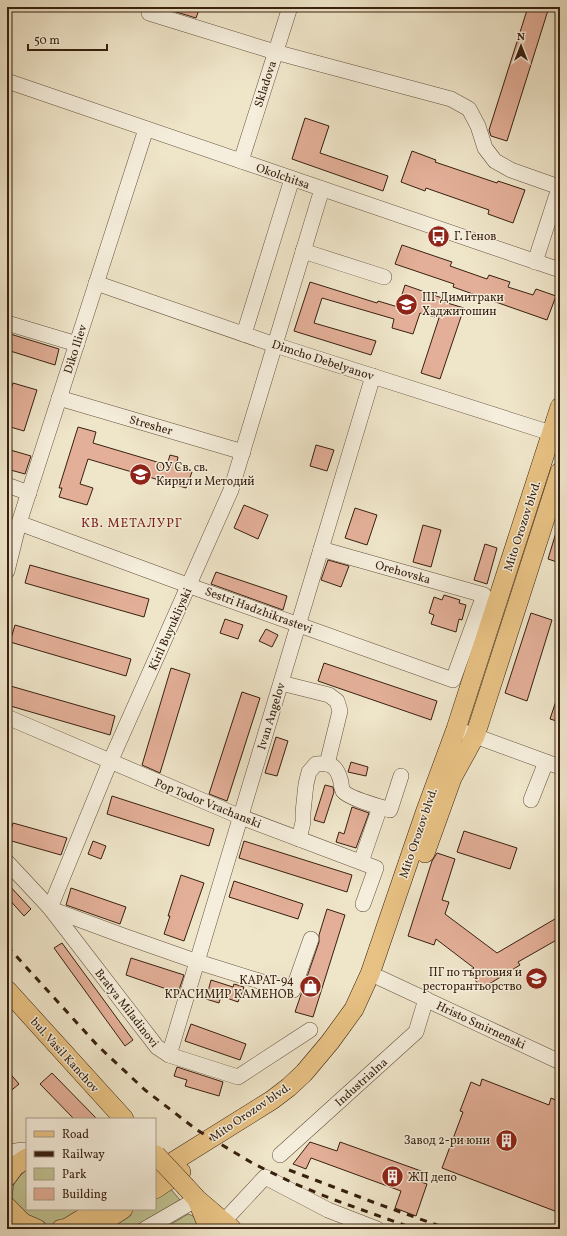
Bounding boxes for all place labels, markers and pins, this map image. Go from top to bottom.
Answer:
bus stop icon: Г. Генов [425,223,451,249]
place label: Г. Генов [454,229,496,245]
place label: ПГ Димитраки Хаджитошин [422,290,504,320]
school or university icon: ПГ Димитраки Хаджитошин [393,291,419,317]
place label: ОУ Св. св. Кирил и Методий [156,460,255,490]
school or university icon: ОУ Св. св. Кирил и Методий [127,461,153,487]
place label: ПГ по търговия и ресторантьорство [423,965,522,995]
school or university icon: ПГ по търговия и ресторантьорство [524,966,550,992]
place label: КАРАТ-94 КРАСИМИР КАМЕНОВ [165,973,294,1003]
shop icon: КАРАТ-94 КРАСИМИР КАМЕНОВ [297,974,323,1000]
building icon: Завод 2-ри юни [493,1127,519,1153]
place label: Завод 2-ри юни [404,1133,490,1149]
building icon: ЖП депо [380,1164,406,1190]
place label: ЖП депо [408,1170,457,1186]

